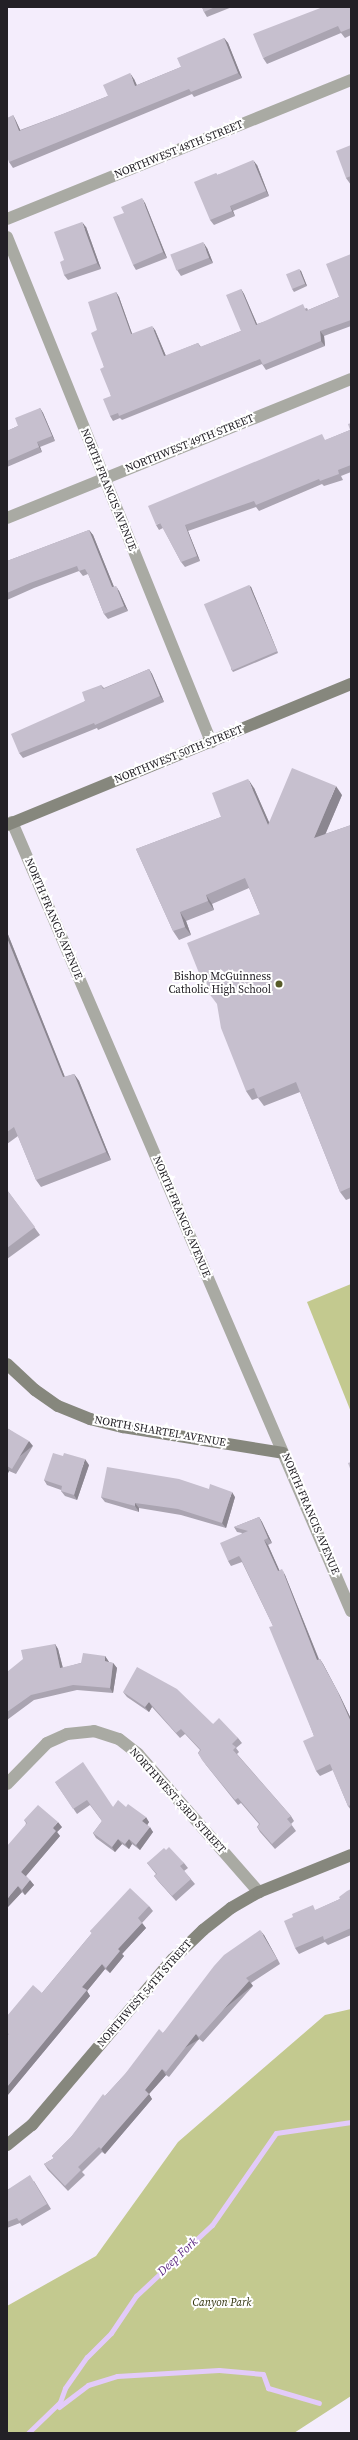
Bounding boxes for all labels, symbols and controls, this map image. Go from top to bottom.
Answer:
street label: NORTHWEST 48TH STREET [113,118,245,182]
street label: NORTHWEST 49TH STREET [124,412,256,476]
street label: NORTH FRANCIS AVENUE [77,427,139,553]
street label: NORTHWEST 50TH STREET [113,723,245,787]
street label: NORTH FRANCIS AVENUE [21,856,85,982]
place label: Bishop McGuinness Catholic High School [168,971,271,997]
marker: Bishop McGuinness Catholic High School [274,979,284,989]
street label: NORTH FRANCIS AVENUE [149,1154,213,1280]
street label: NORTH SHARTEL AVENUE [93,1414,227,1450]
street label: NORTH FRANCIS AVENUE [278,1451,342,1577]
street label: NORTHWEST 53RD STREET [126,1746,228,1856]
street label: NORTHWEST 54TH STREET [95,1938,195,2050]
water label: Deep Fork [155,2235,201,2279]
park label: Canyon Park [193,2296,251,2310]

